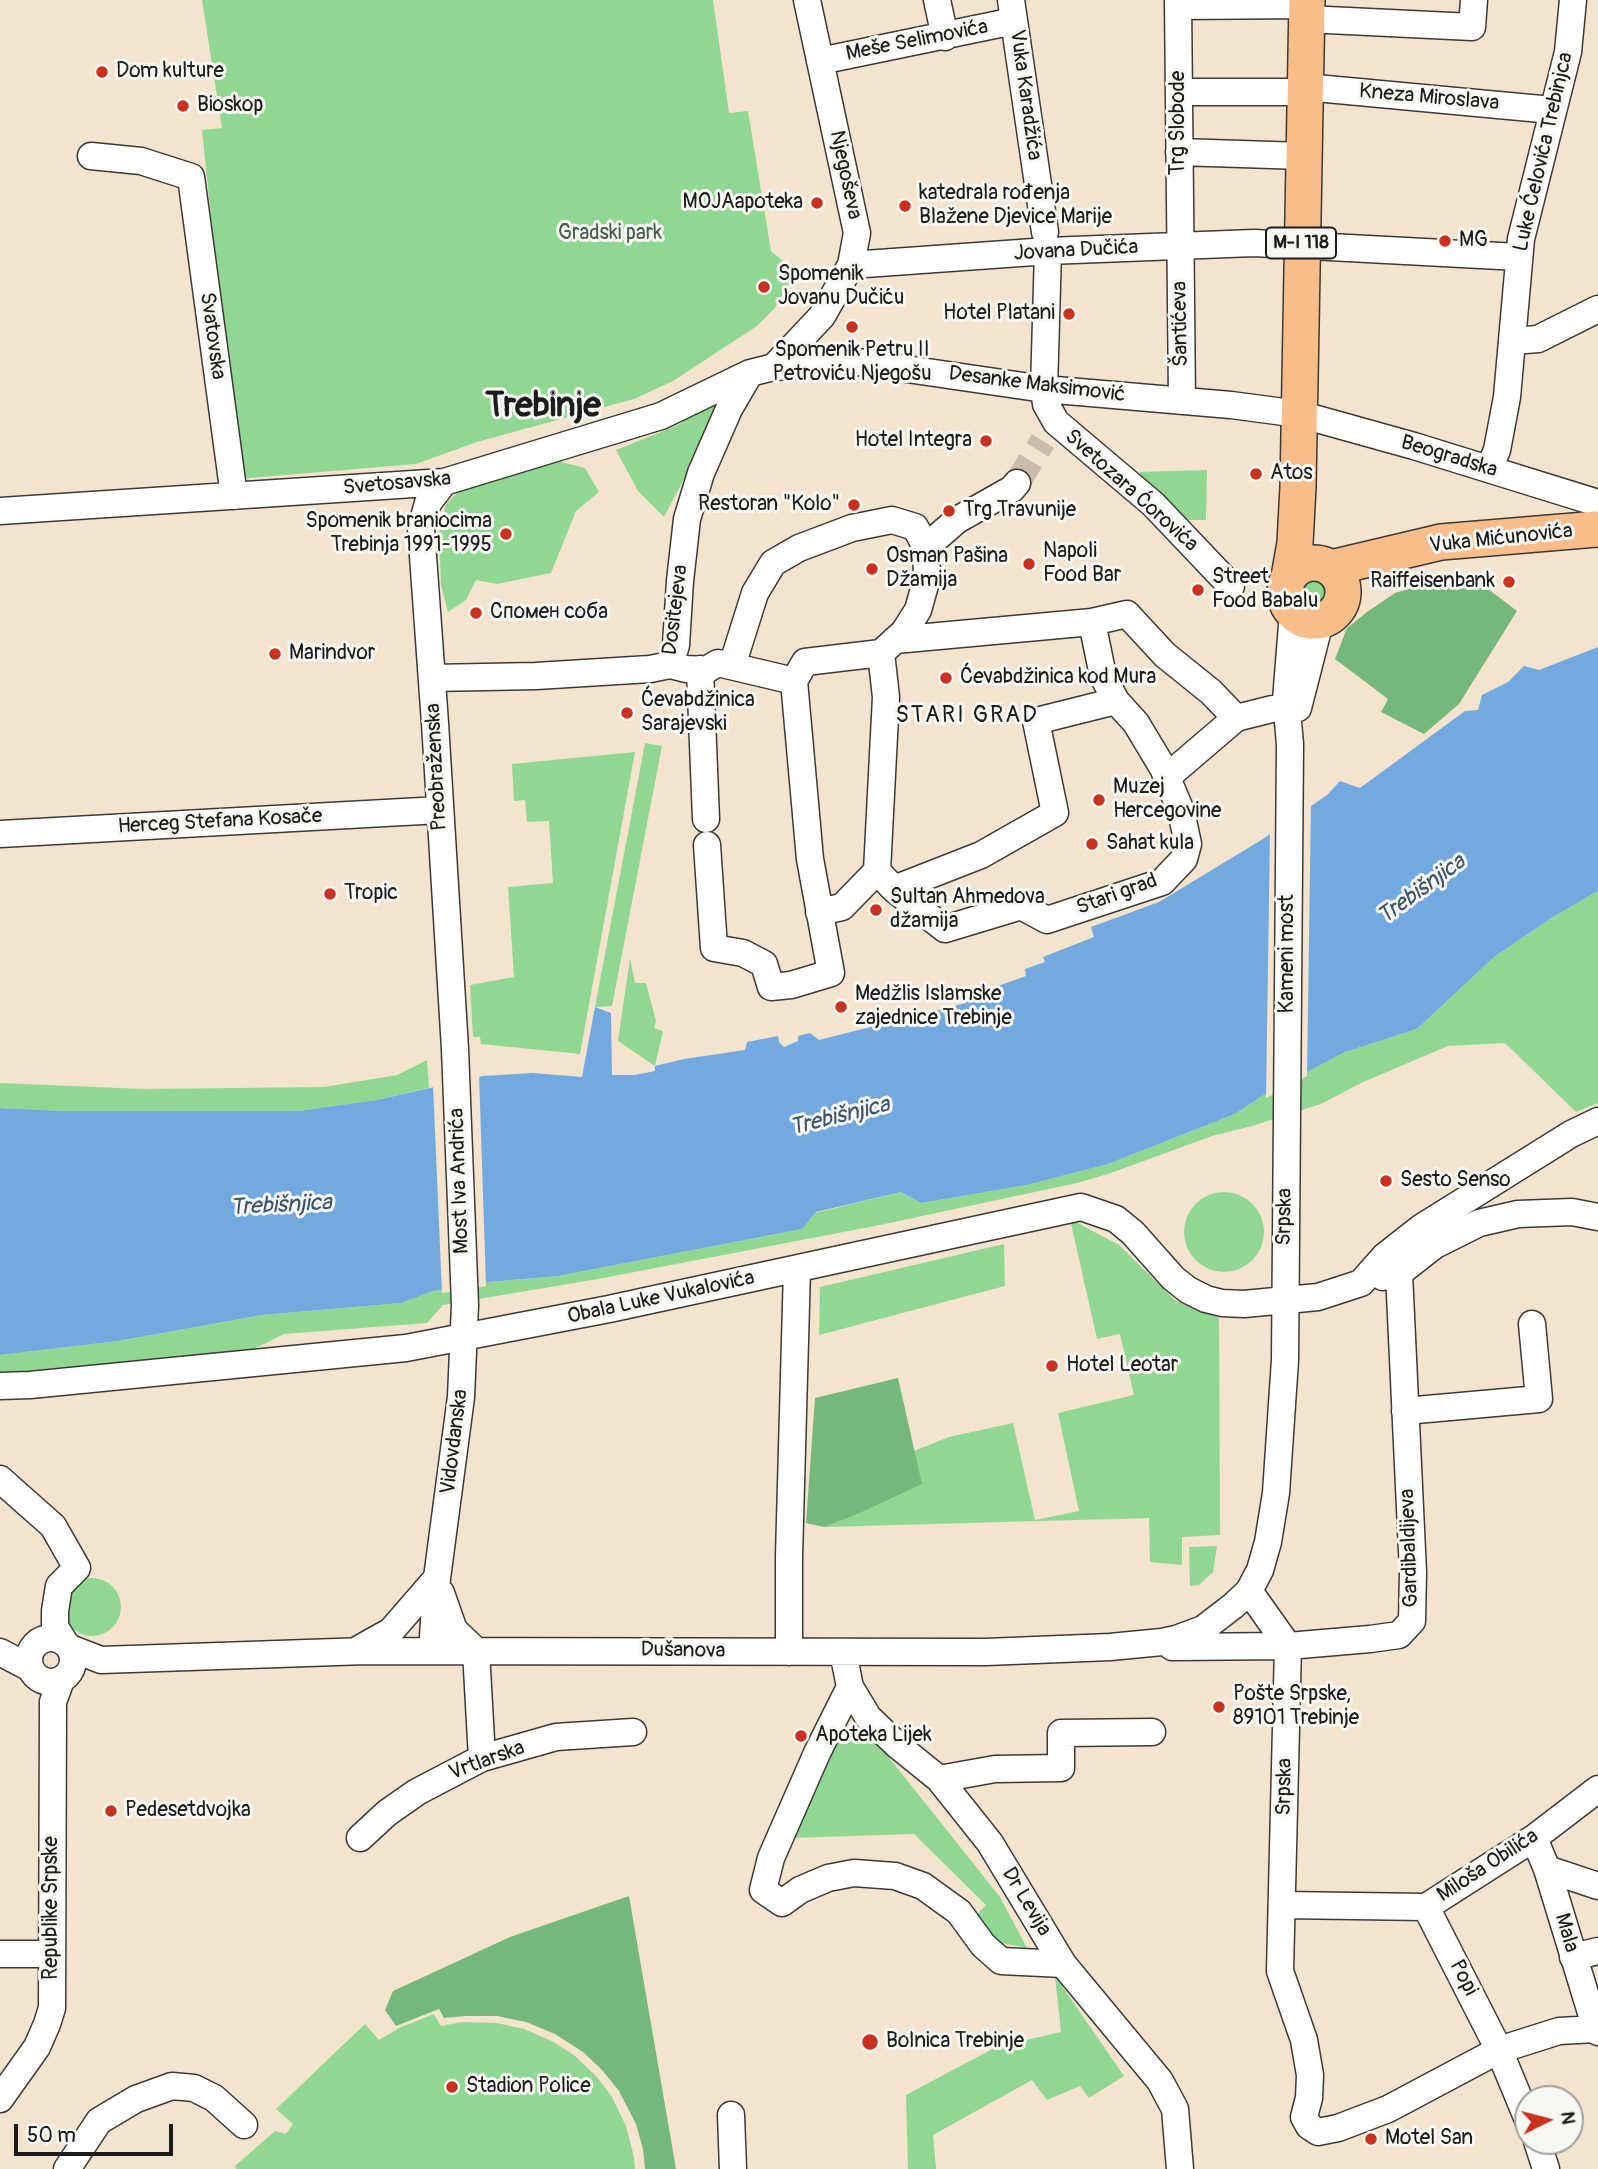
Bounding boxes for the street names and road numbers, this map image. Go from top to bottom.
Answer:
street label: Meše Selimovića [844,15,990,67]
street label: Vuka Karadžića [1003,28,1047,162]
street label: Luke Ćelovića Trebinjca [1509,50,1579,254]
street label: Trg Slobode [1166,71,1192,175]
street label: Kneza Miroslava [1358,79,1500,117]
street label: Njegoševa [823,128,867,222]
road number: M-I 118 [1266,228,1336,258]
street label: Jovana Dučića [1013,235,1139,267]
street label: Šantićeva [1168,281,1194,367]
street label: Svatovska [193,291,231,381]
street label: Desanke Maksimović [947,362,1127,408]
street label: Svetozara Ćorovića [1059,424,1203,558]
street label: Beogradska [1398,430,1500,484]
street label: Svetosavska [342,467,452,501]
street label: Vuka Mićunovića [1428,519,1574,559]
street label: Dositejeva [658,563,694,657]
street label: Preobraženska [421,703,453,831]
street label: Herceg Stefana Kosače [117,804,323,840]
street label: Stari grad [1073,869,1161,921]
street label: Kameni most [1275,895,1301,1013]
street label: Most Iva Andrića [445,1108,475,1254]
street label: Srpska [1272,1188,1298,1246]
street label: Obala Luke Vukalovića [565,1266,757,1330]
street label: Vidovdanska [436,1388,474,1496]
street label: Gardibaldijeva [1395,1488,1425,1608]
street label: Dušanova [640,1638,726,1664]
street label: Vrtlarska [446,1736,528,1786]
street label: Srpska [1272,1758,1298,1816]
street label: Miloša Obilića [1433,1824,1543,1908]
street label: Republike Srpske [39,1836,65,1980]
street label: Dr Levija [996,1863,1056,1941]
street label: Mala [1548,1910,1584,1956]
street label: Popi [1443,1956,1483,2000]

